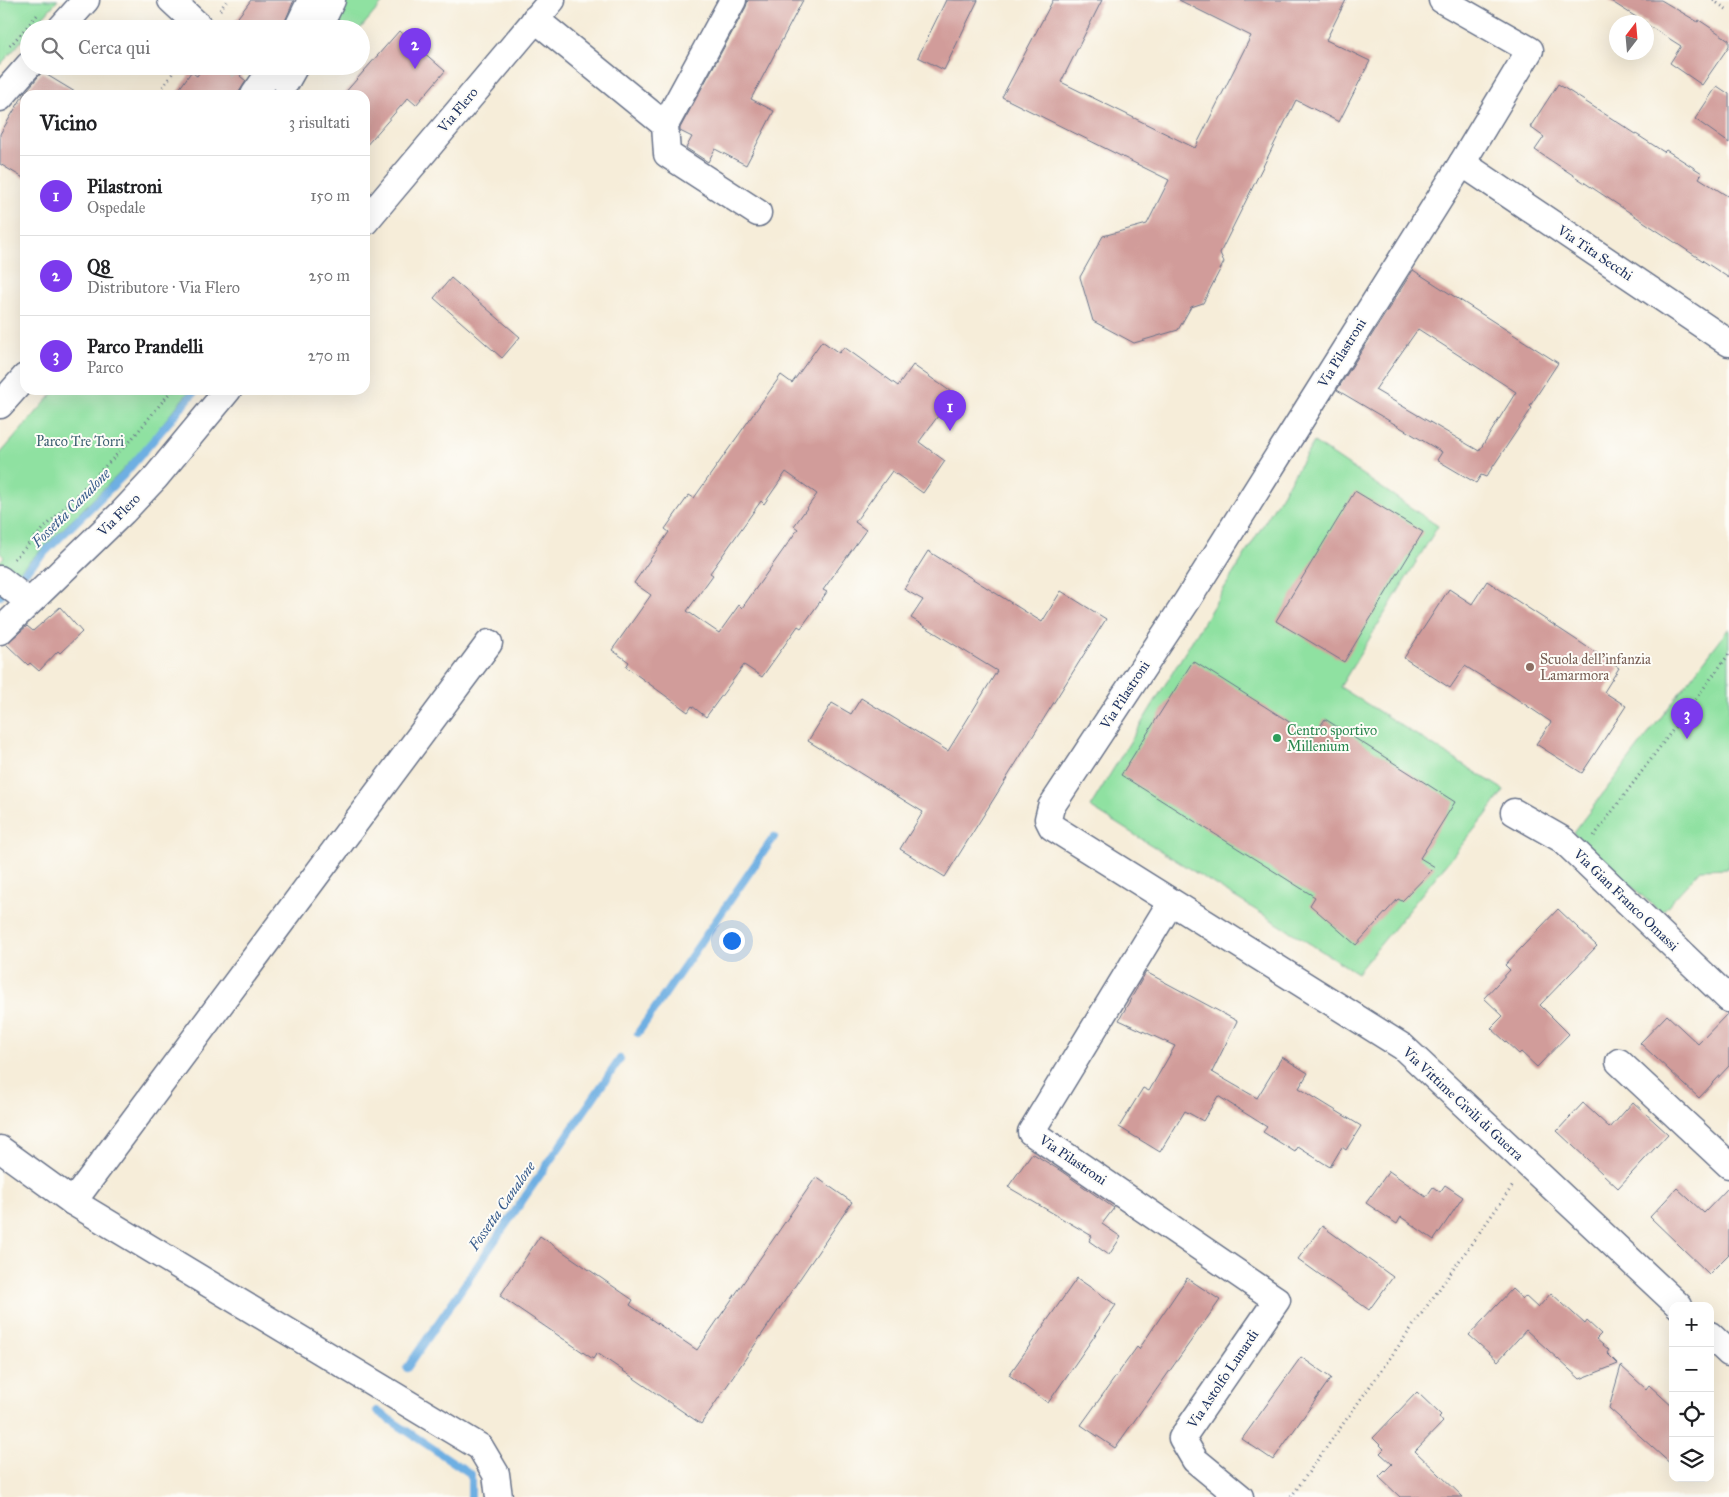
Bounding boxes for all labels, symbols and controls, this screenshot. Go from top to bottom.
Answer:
north arrow [1609,15,1654,60]
search box [20,20,370,75]
pin: 2 [399,28,431,69]
icon: search [38,34,66,62]
text: Cerca qui [78,36,150,59]
street label: Via Flero [434,84,482,137]
text: Vicino [40,110,97,136]
text: 3 risultati [289,113,350,132]
text: Pilastroni [87,175,162,198]
text: 1 [53,186,59,205]
text: 150 m [310,186,350,205]
text: Ospedale [87,198,145,217]
street label: Via Tita Secchi [1553,221,1636,284]
text: Q8 [87,255,111,278]
text: 2 [52,266,60,285]
text: 250 m [309,266,350,285]
text: Distributore · Via Flero [87,278,240,297]
street label: Via Pilastroni [1314,315,1370,391]
text: Parco Prandelli [87,335,204,358]
text: 3 [53,346,59,365]
text: 270 m [308,346,350,365]
text: Parco [87,358,124,377]
pin: 1 [934,390,966,431]
park label: Parco Tre Torri [36,433,124,450]
water label: Fossetta Canalone [27,465,114,552]
street label: Via Flero [93,490,144,541]
place label: Scuola dell'infanzia Lamarmora [1540,651,1651,684]
street label: Via Pilastroni [1096,658,1153,733]
marker: Scuola dell'infanzia Lamarmora [1524,661,1536,673]
pin: 3 [1671,698,1703,739]
place label: Centro sportivo Millenium [1287,722,1377,755]
marker: Centro sportivo Millenium [1271,732,1283,744]
street label: Via Gian Franco Omassi [1569,845,1682,955]
your location [719,928,745,954]
street label: Via Vittime Civili di Guerra [1398,1043,1527,1164]
street label: Via Pilastroni [1035,1131,1110,1189]
water label: Fossetta Canalone [464,1158,539,1255]
map controls [1669,1302,1714,1482]
button: + [1669,1302,1714,1347]
street label: Via Astolfo Lunardi [1183,1326,1262,1432]
button: − [1669,1347,1714,1392]
button: locate [1669,1392,1714,1437]
button: layers [1669,1437,1714,1482]

